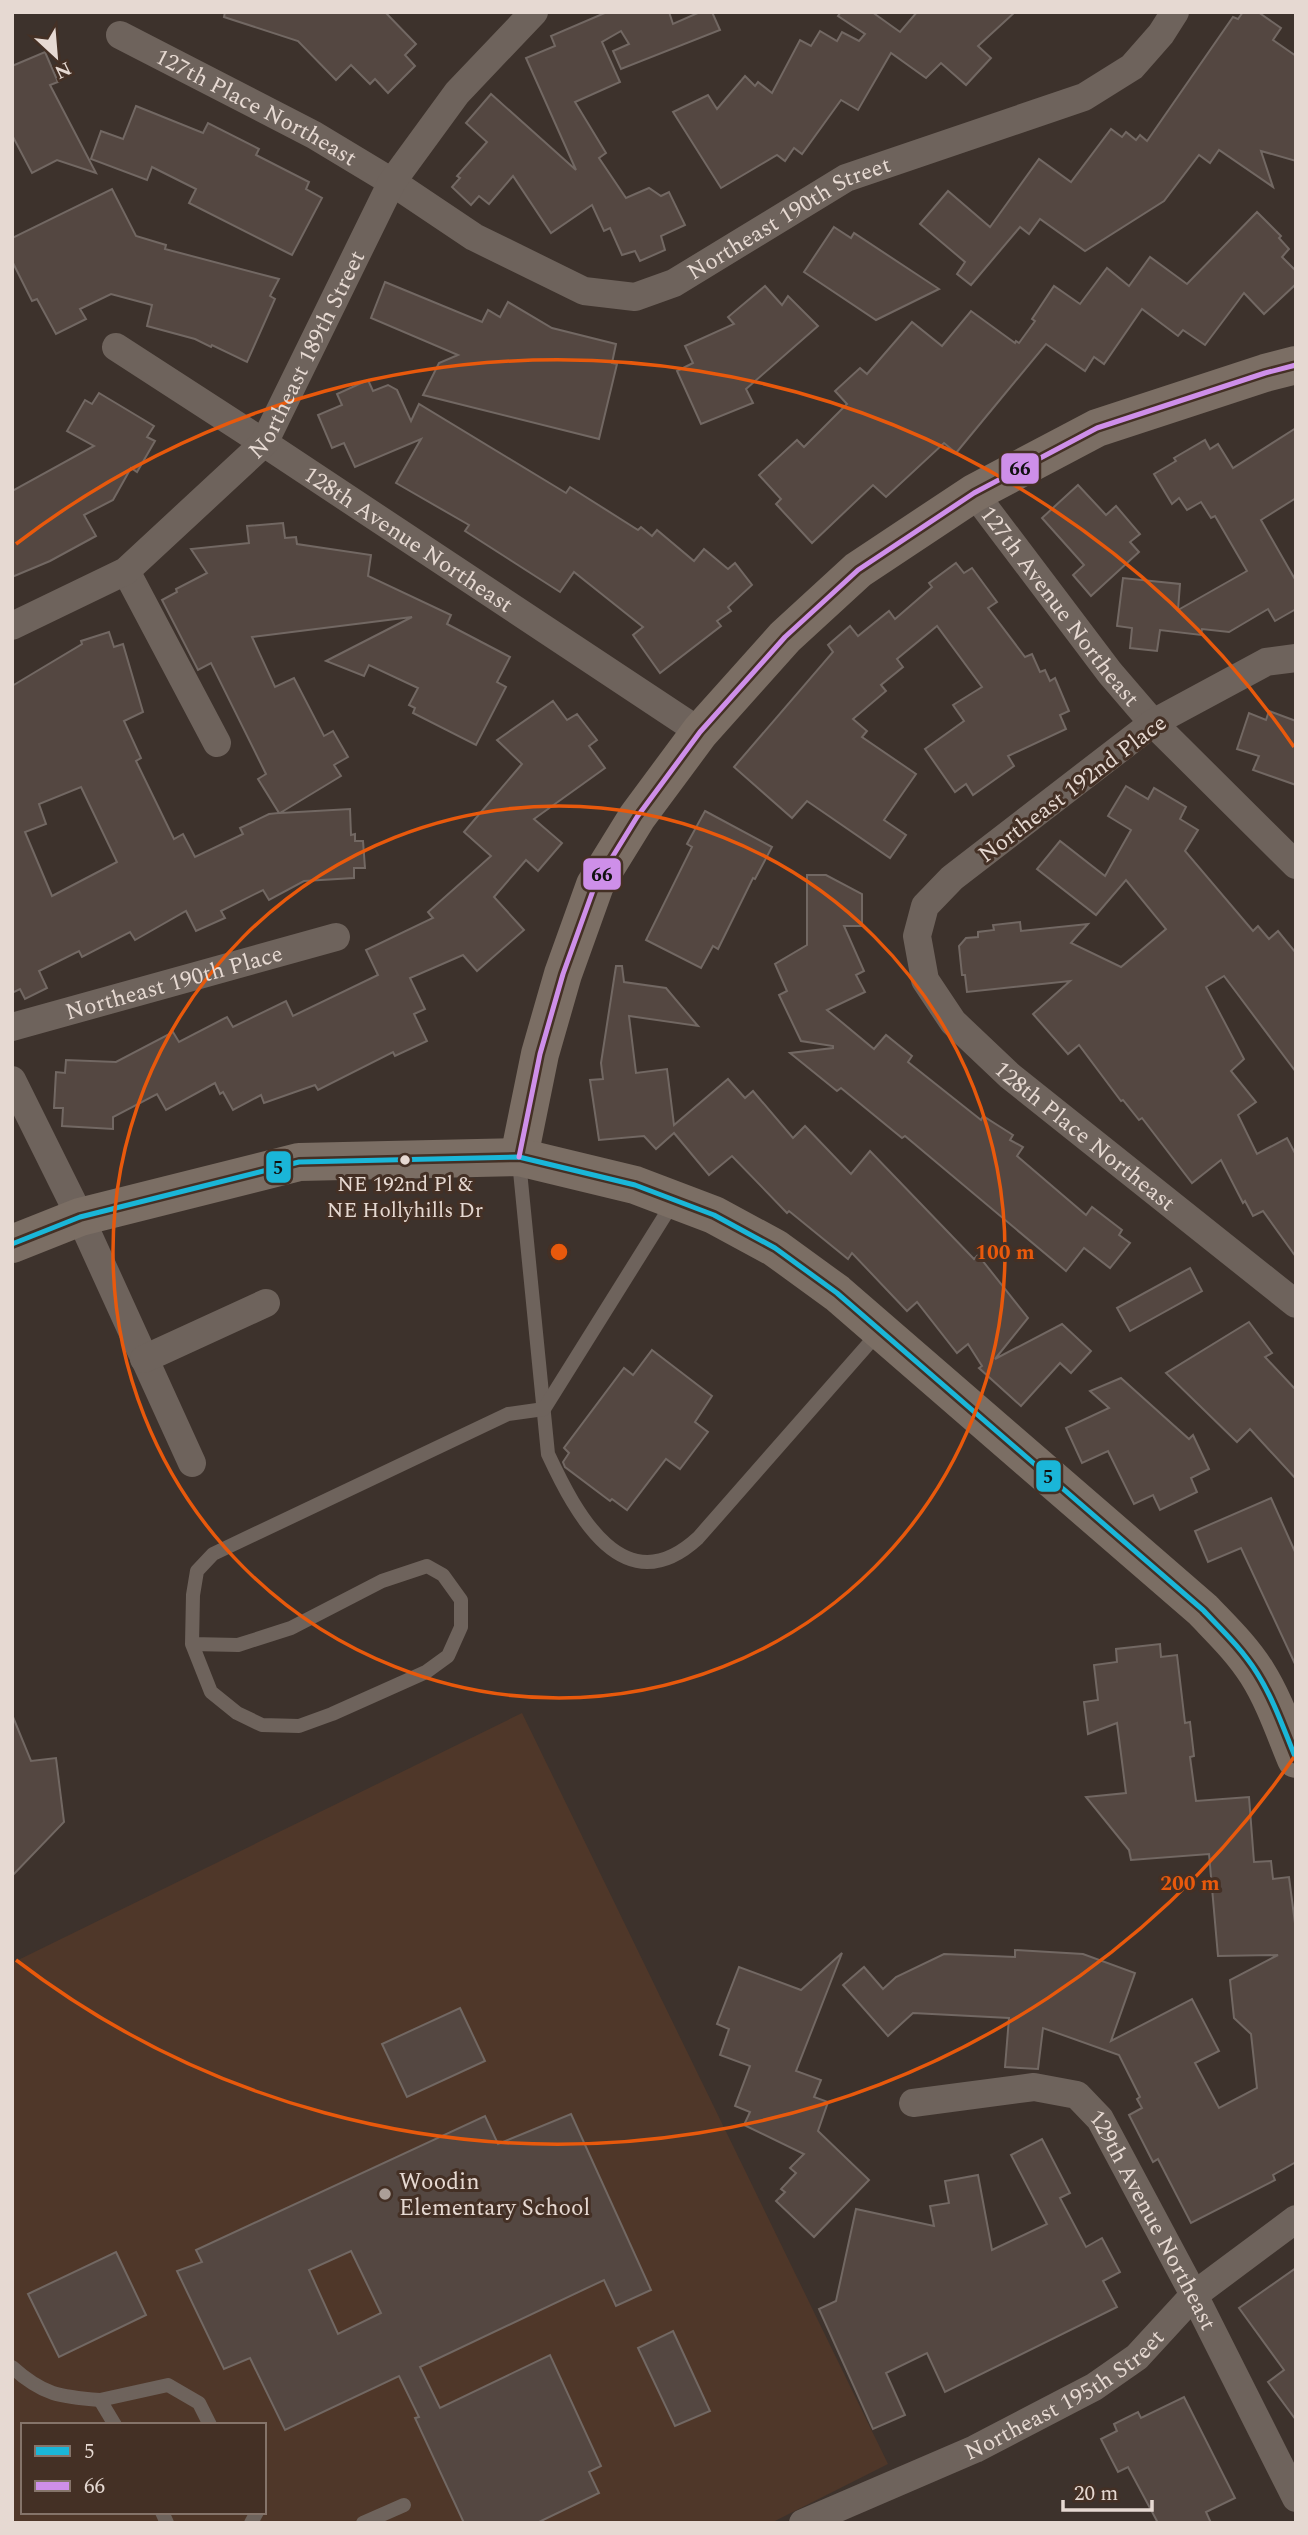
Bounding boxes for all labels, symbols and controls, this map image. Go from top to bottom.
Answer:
north arrow [21,21,91,91]
street label: 127th Place Northeast [148,40,363,176]
text: N [49,53,76,86]
street label: Northeast 190th Street [681,148,896,290]
street label: Northeast 189th Street [241,245,375,468]
line badge: 66 [1000,452,1040,485]
text: 66 [1009,455,1031,484]
street label: 128th Avenue Northeast [296,458,520,623]
street label: 127th Avenue Northeast [970,499,1148,715]
street label: Northeast 192nd Place [971,706,1175,872]
line badge: 66 [582,857,622,891]
text: 66 [591,861,613,890]
street label: Northeast 190th Place [62,937,287,1030]
street label: 128th Place Northeast [985,1053,1183,1221]
line badge: 5 [265,1150,292,1184]
marker: NE 192nd Pl & NE Hollyhills Dr [398,1153,412,1167]
text: 5 [273,1154,283,1183]
place label: NE 192nd Pl & NE Hollyhills Dr [327,1169,483,1227]
text: 100 m [975,1237,1035,1269]
centre of rings [547,1240,571,1264]
line badge: 5 [1035,1459,1062,1493]
text: 5 [1043,1463,1053,1492]
text: 200 m [1160,1868,1220,1900]
street label: 129th Avenue Northeast [1080,2102,1225,2337]
place label: Woodin Elementary School [399,2165,590,2226]
marker: Woodin Elementary School [377,2186,393,2202]
street label: Northeast 195th Street [959,2322,1173,2470]
legend [21,2423,266,2514]
text: 5 [84,2436,95,2468]
scale bar [1063,2468,1152,2512]
text: 66 [84,2471,105,2503]
text: 20 m [1074,2478,1118,2510]

